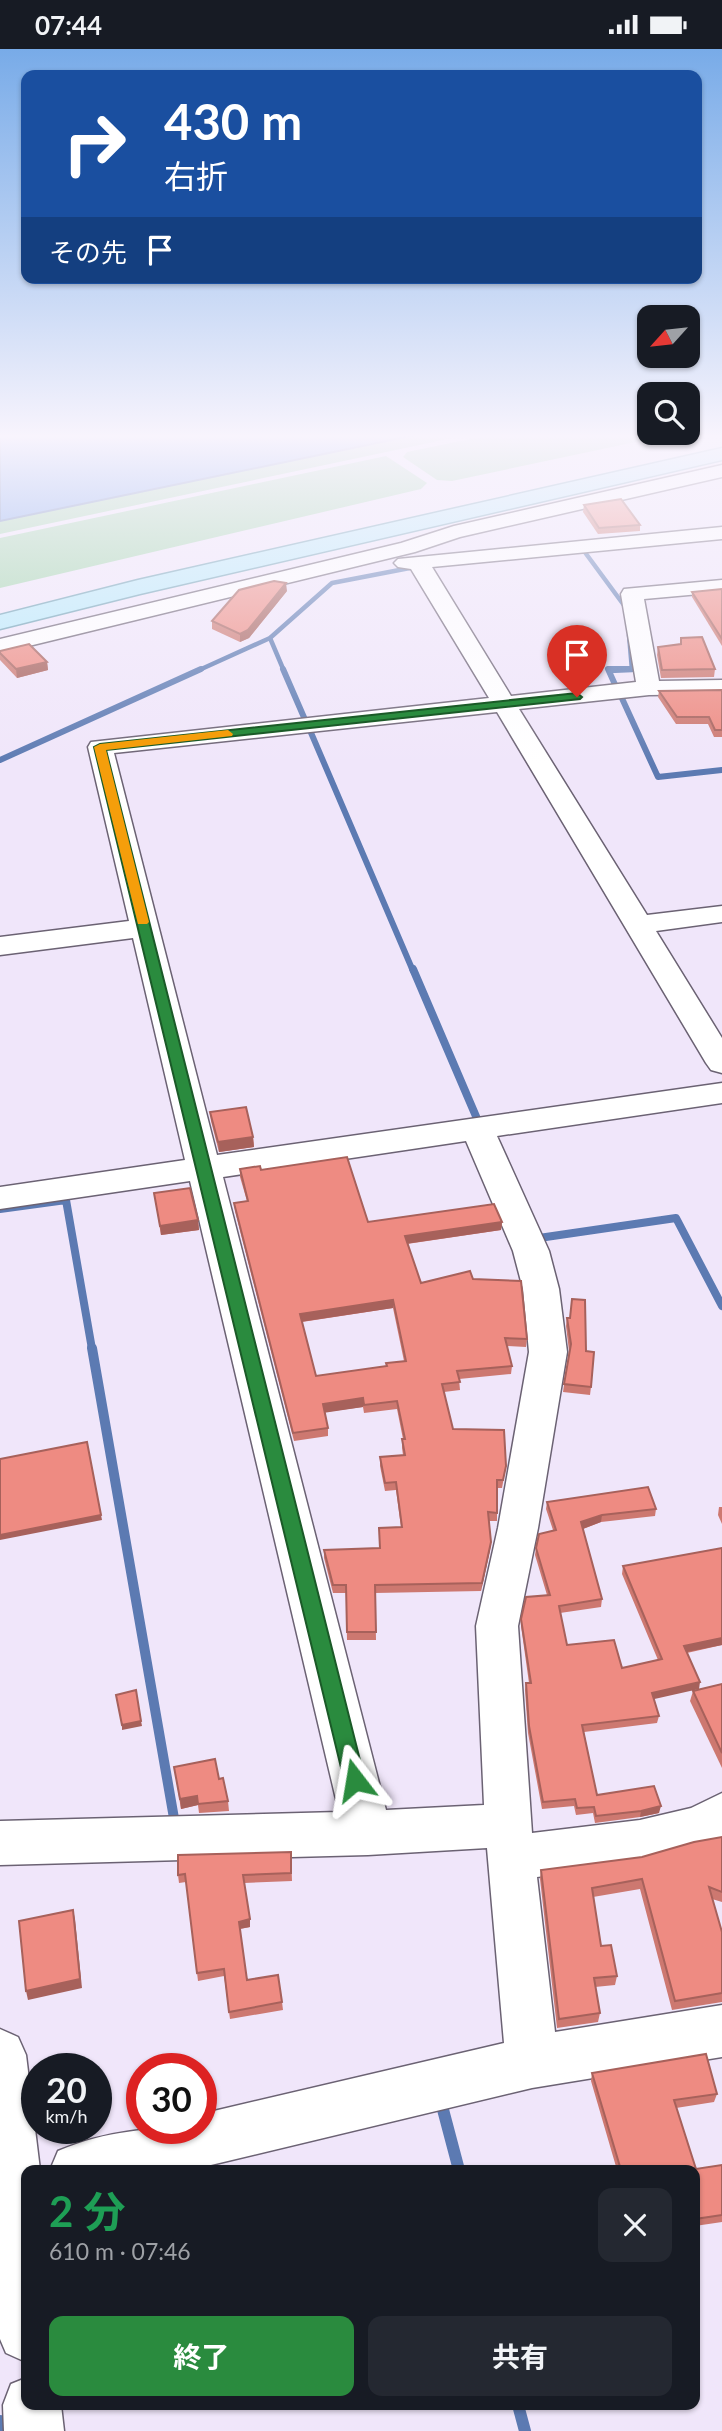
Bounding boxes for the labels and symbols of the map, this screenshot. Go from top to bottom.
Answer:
north arrow [637,305,700,367]
pin [547,625,607,697]
position arrow [318,1743,392,1817]
speed limit sign: 30 [126,2053,217,2144]

